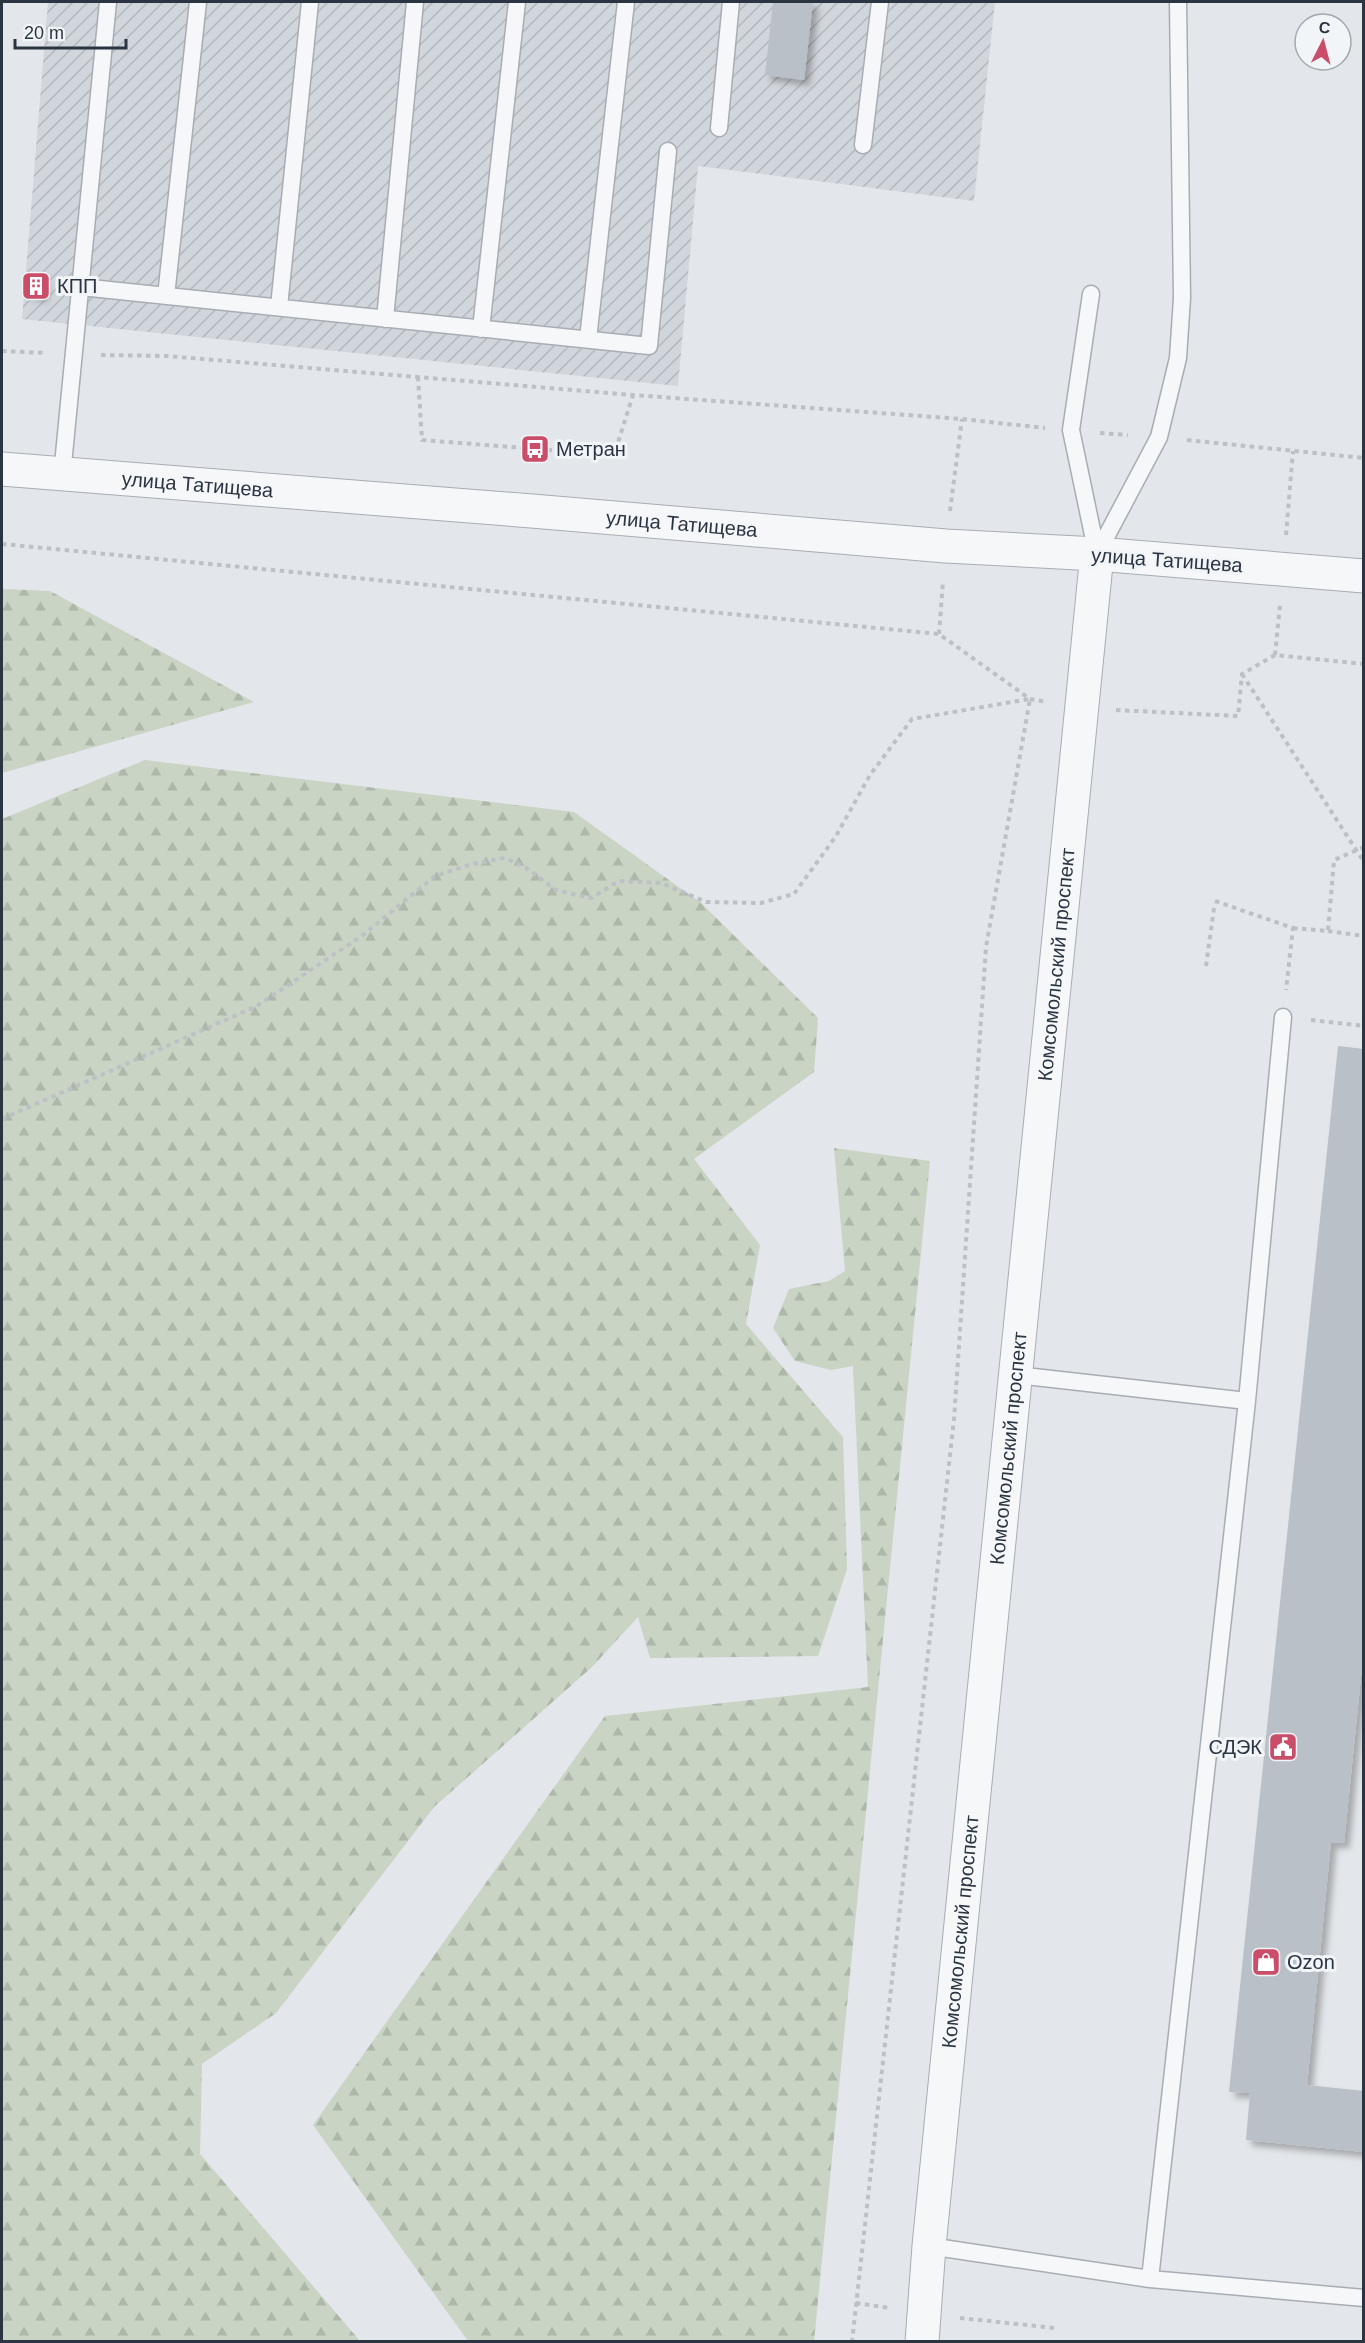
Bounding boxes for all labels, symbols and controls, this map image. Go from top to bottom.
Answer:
scale bar [15,12,126,50]
north arrow [1293,12,1353,72]
text: С [1318,19,1332,37]
text: 20 m [24,23,64,43]
building icon: КПП [20,270,52,302]
place label: КПП [57,275,97,297]
bus stop icon: Метран [519,433,551,465]
place label: Метран [556,438,626,460]
street label: улица Татищева [121,468,275,502]
street label: улица Татищева [605,506,759,541]
street label: улица Татищева [1091,544,1244,576]
street label: Комсомольский проспект [1034,847,1079,1082]
street label: Комсомольский проспект [986,1331,1031,1566]
public building icon: СДЭК [1267,1731,1299,1763]
place label: СДЭК [1208,1736,1262,1758]
street label: Комсомольский проспект [938,1814,983,2049]
shop icon: Ozon [1250,1946,1282,1978]
place label: Ozon [1287,1951,1335,1973]

